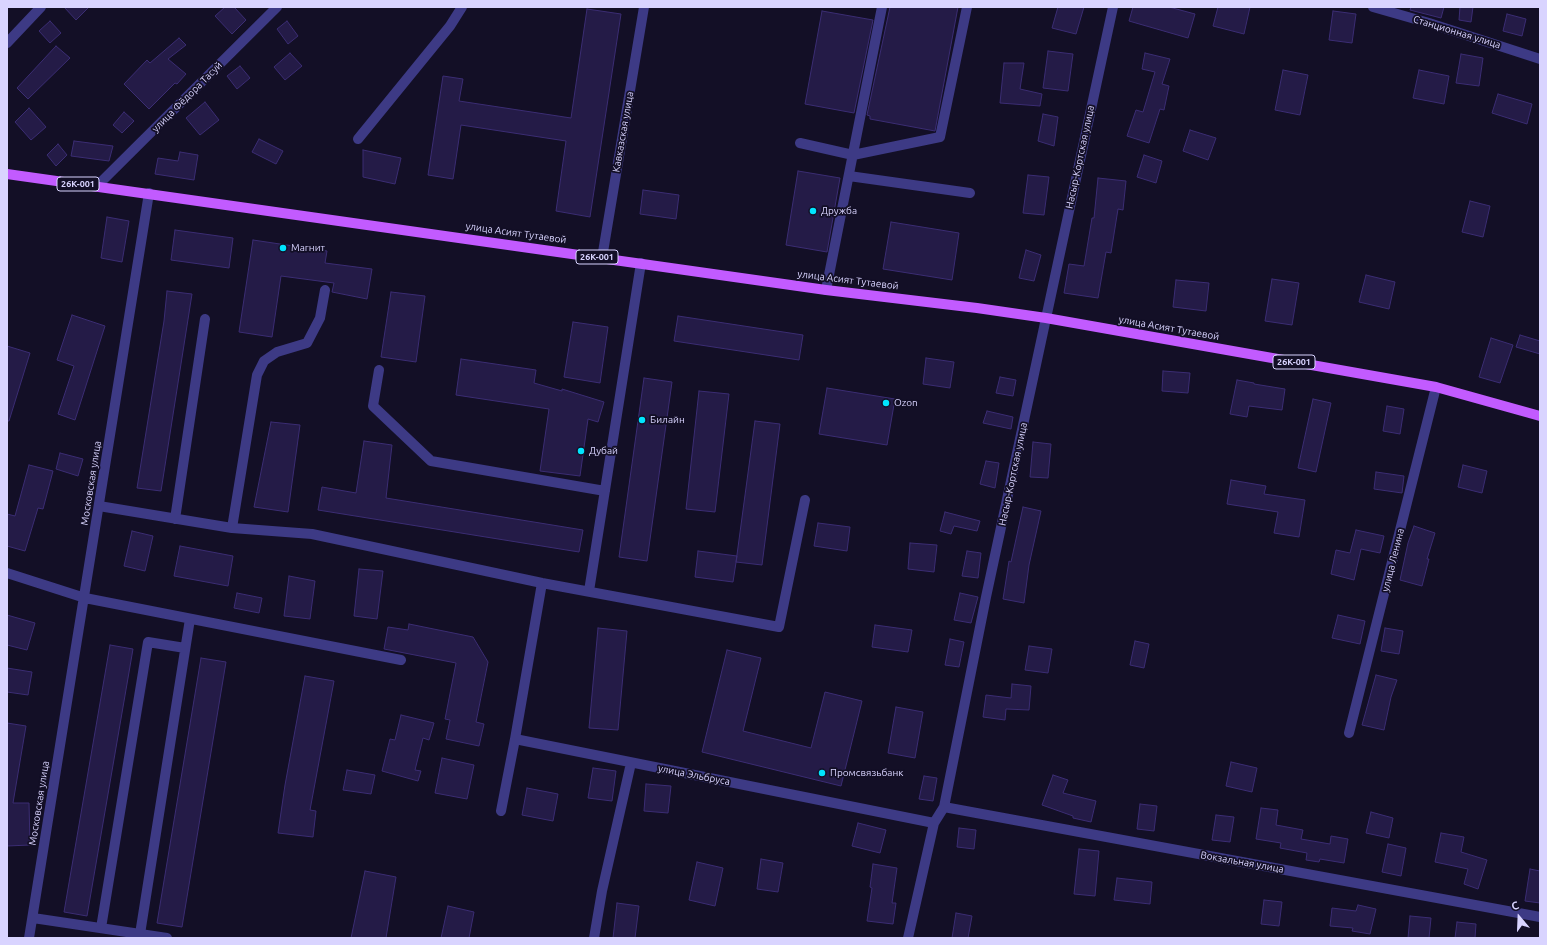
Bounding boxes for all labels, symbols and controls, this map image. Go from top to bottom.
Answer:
street label: Станционная улица [1412,13,1502,51]
street label: улица Фёдора Тасуй [149,59,225,135]
street label: Кавказская улица [610,91,636,173]
street label: Насыр-Кортская улица [1063,104,1097,210]
road number: 26К-001 [57,177,99,191]
place label: Дружба [821,205,857,217]
marker: Дружба [808,206,818,216]
street label: улица Асият Тутаевой [465,220,567,246]
place label: Магнит [291,242,325,254]
marker: Магнит [278,243,288,253]
road number: 26К-001 [576,250,618,264]
street label: улица Асият Тутаевой [797,268,899,292]
street label: улица Асият Тутаевой [1118,313,1220,343]
road number: 26К-001 [1273,355,1315,369]
place label: Ozon [894,397,918,409]
marker: Ozon [881,398,891,408]
place label: Билайн [650,414,685,426]
marker: Билайн [637,415,647,425]
street label: Насыр-Кортская улица [996,421,1030,527]
street label: Московская улица [78,440,104,526]
place label: Дубай [589,445,618,457]
marker: Дубай [576,446,586,456]
street label: улица Ленина [1379,527,1407,593]
street label: Московская улица [26,760,52,846]
street label: улица Эльбруса [657,762,731,788]
place label: Промсвязьбанк [830,767,903,779]
marker: Промсвязьбанк [817,768,827,778]
street label: Вокзальная улица [1199,849,1285,875]
north arrow [1499,897,1539,937]
text: С [1510,899,1520,912]

